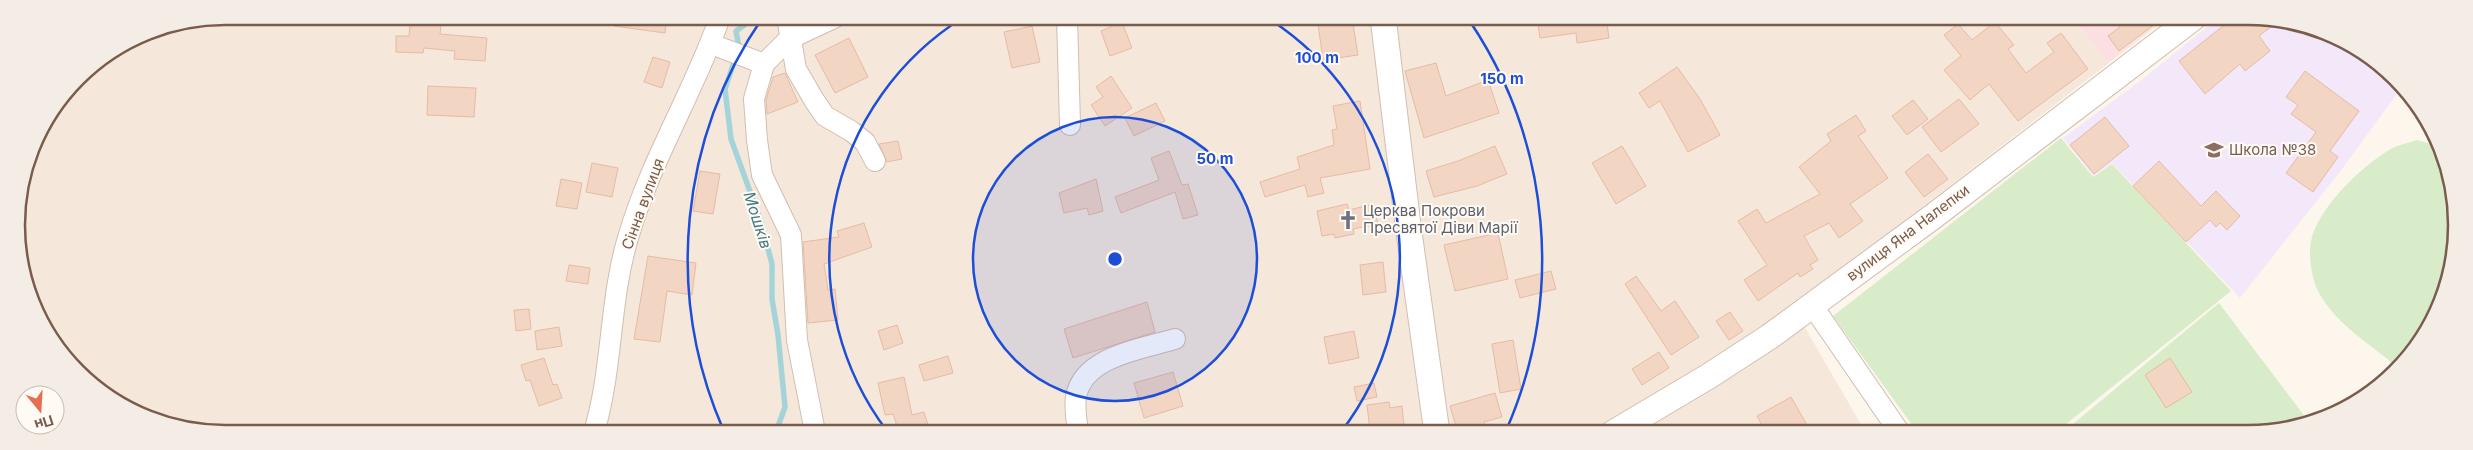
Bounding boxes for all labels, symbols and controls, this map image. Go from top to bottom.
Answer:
text: 100 m [1295,48,1339,67]
text: 150 m [1480,69,1524,88]
school or university icon: Школа №38 [2203,139,2225,161]
place label: Школа №38 [2229,140,2316,159]
text: 50 m [1197,149,1233,168]
street label: Сінна вулиця [617,155,668,252]
street label: вулиця Яна Налепки [1842,180,1973,285]
water label: Мошків [739,189,777,251]
place label: Церква Покрови Пресвятої Діви Марії [1363,201,1519,237]
church icon: Церква Покрови Пресвятої Діви Марії [1337,209,1359,231]
centre of rings [1106,250,1124,268]
north arrow [15,385,65,435]
text: Пн [32,412,56,434]

